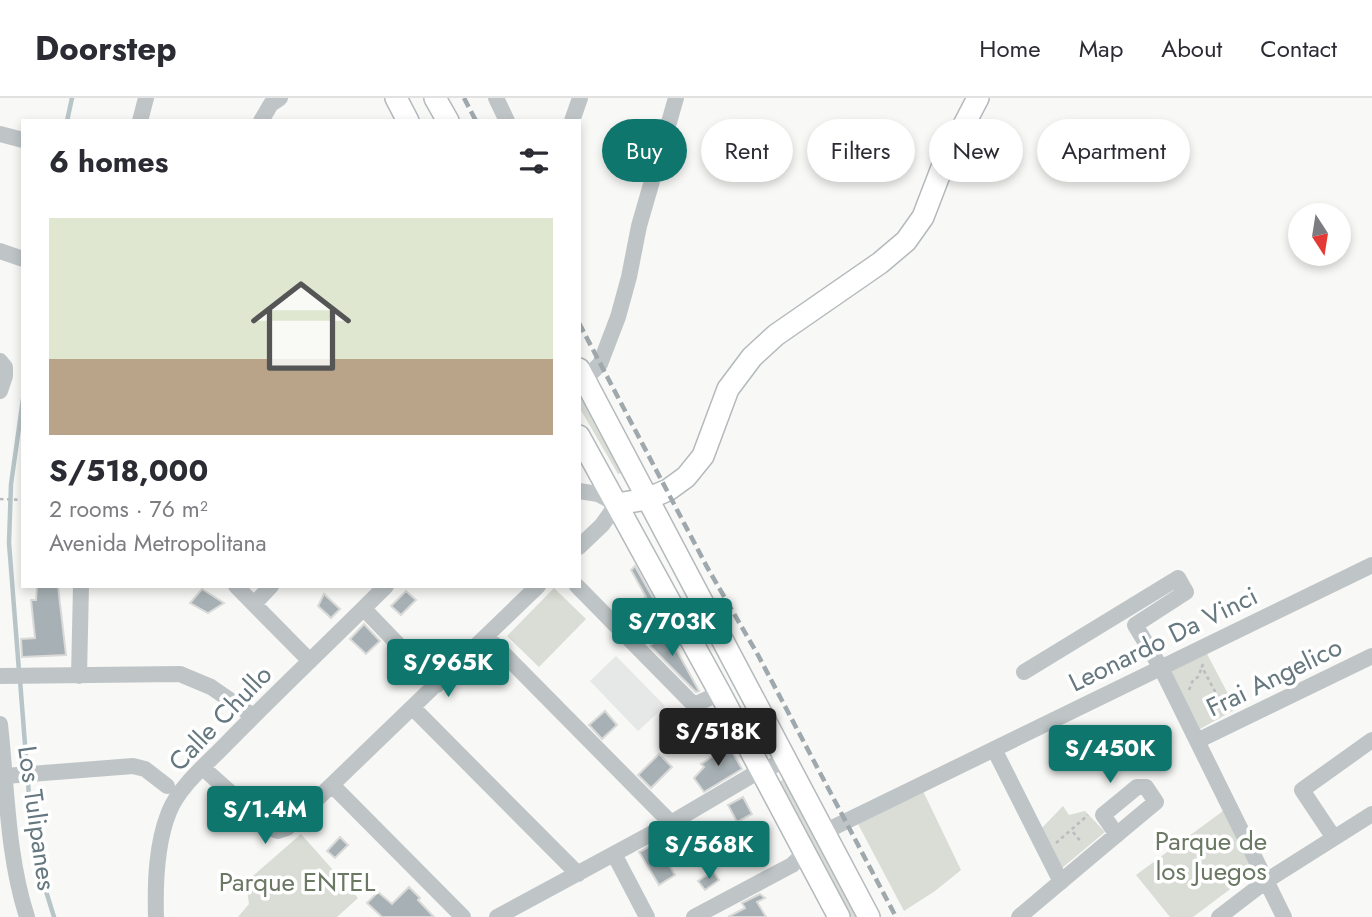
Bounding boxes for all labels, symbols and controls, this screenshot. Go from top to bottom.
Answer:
text: Doorstep [35,25,177,72]
text: Home [979,31,1041,66]
text: Map [1079,31,1123,66]
text: About [1161,31,1222,66]
text: Contact [1260,31,1337,66]
chip: Buy [602,119,687,182]
chip: Rent [701,119,793,182]
chip: Filters [807,119,915,182]
chip: New [929,119,1023,182]
chip: Apartment [1037,119,1190,182]
text: 6 homes [49,140,168,183]
icon: filters [515,142,553,180]
north arrow [1288,203,1351,266]
map controls [1288,203,1351,266]
icon: home [238,263,364,389]
text: S/518,000 [49,449,208,492]
text: 2 rooms · 76 m² [49,492,208,526]
text: Avenida Metropolitana [49,526,267,560]
street label: Leonardo Da Vinci [1062,577,1264,701]
pin: S/703K [615,598,729,658]
text: S/703K [628,604,716,638]
street label: Frai Angelico [1200,628,1348,726]
pin: S/965K [391,640,505,699]
text: S/965K [403,645,493,679]
street label: Calle Chullo [160,656,280,780]
pin: S/518K [661,708,775,768]
text: S/518K [675,714,761,748]
pin: S/450K [1053,726,1167,785]
text: S/450K [1065,731,1155,765]
street label: Los Tulipanes [8,743,66,893]
pin: S/1.4M [208,786,322,846]
text: S/1.4M [223,792,307,826]
pin: S/568K [652,822,766,881]
park label: Parque de los Juegos [1155,822,1267,890]
text: S/568K [664,827,754,861]
park label: Parque ENTEL [219,863,376,901]

